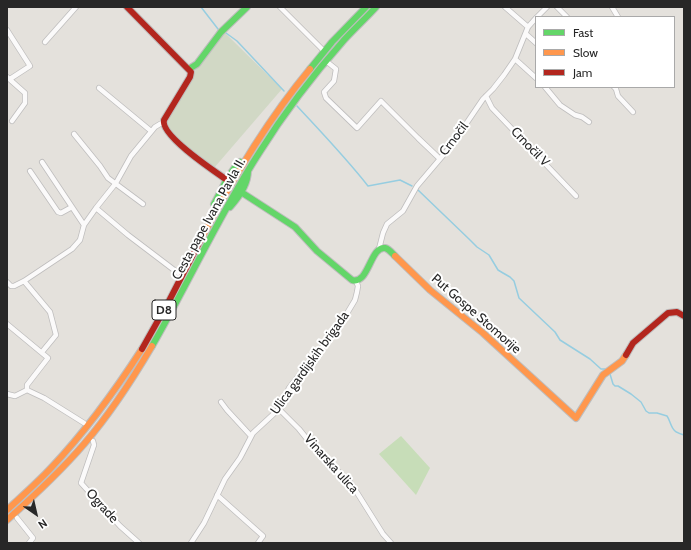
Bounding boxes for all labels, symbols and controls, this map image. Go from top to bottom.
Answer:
legend [535,16,675,88]
text: Fast [573,25,593,40]
text: Slow [573,45,598,60]
text: Jam [573,65,592,80]
street label: Crnočil [436,119,472,159]
street label: Crnočil V [507,124,553,170]
street label: Cesta pape Ivana Pavla II. [169,155,249,283]
street label: Put Gospe Stomorije [428,271,524,357]
road number: D8 [152,300,176,320]
street label: Ulica gardijskih brigada [267,308,353,418]
street label: Vinarska ulica [300,431,362,497]
street label: Ograde [83,486,121,526]
north arrow [16,494,56,534]
text: N [36,516,50,532]

